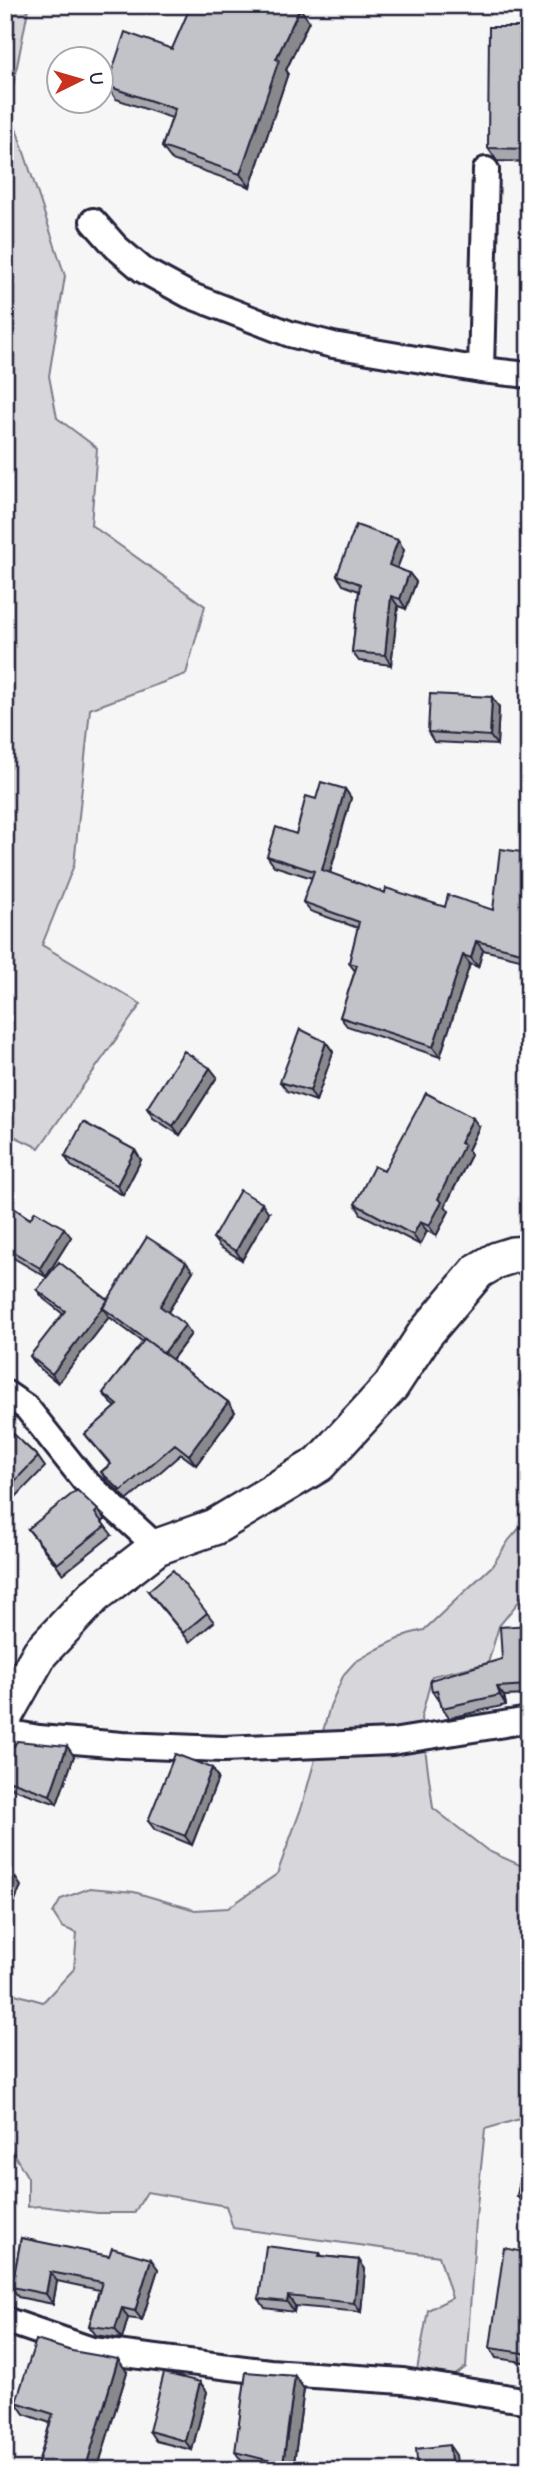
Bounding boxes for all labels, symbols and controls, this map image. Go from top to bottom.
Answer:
north arrow [46,46,116,116]
text: U [84,71,107,86]

